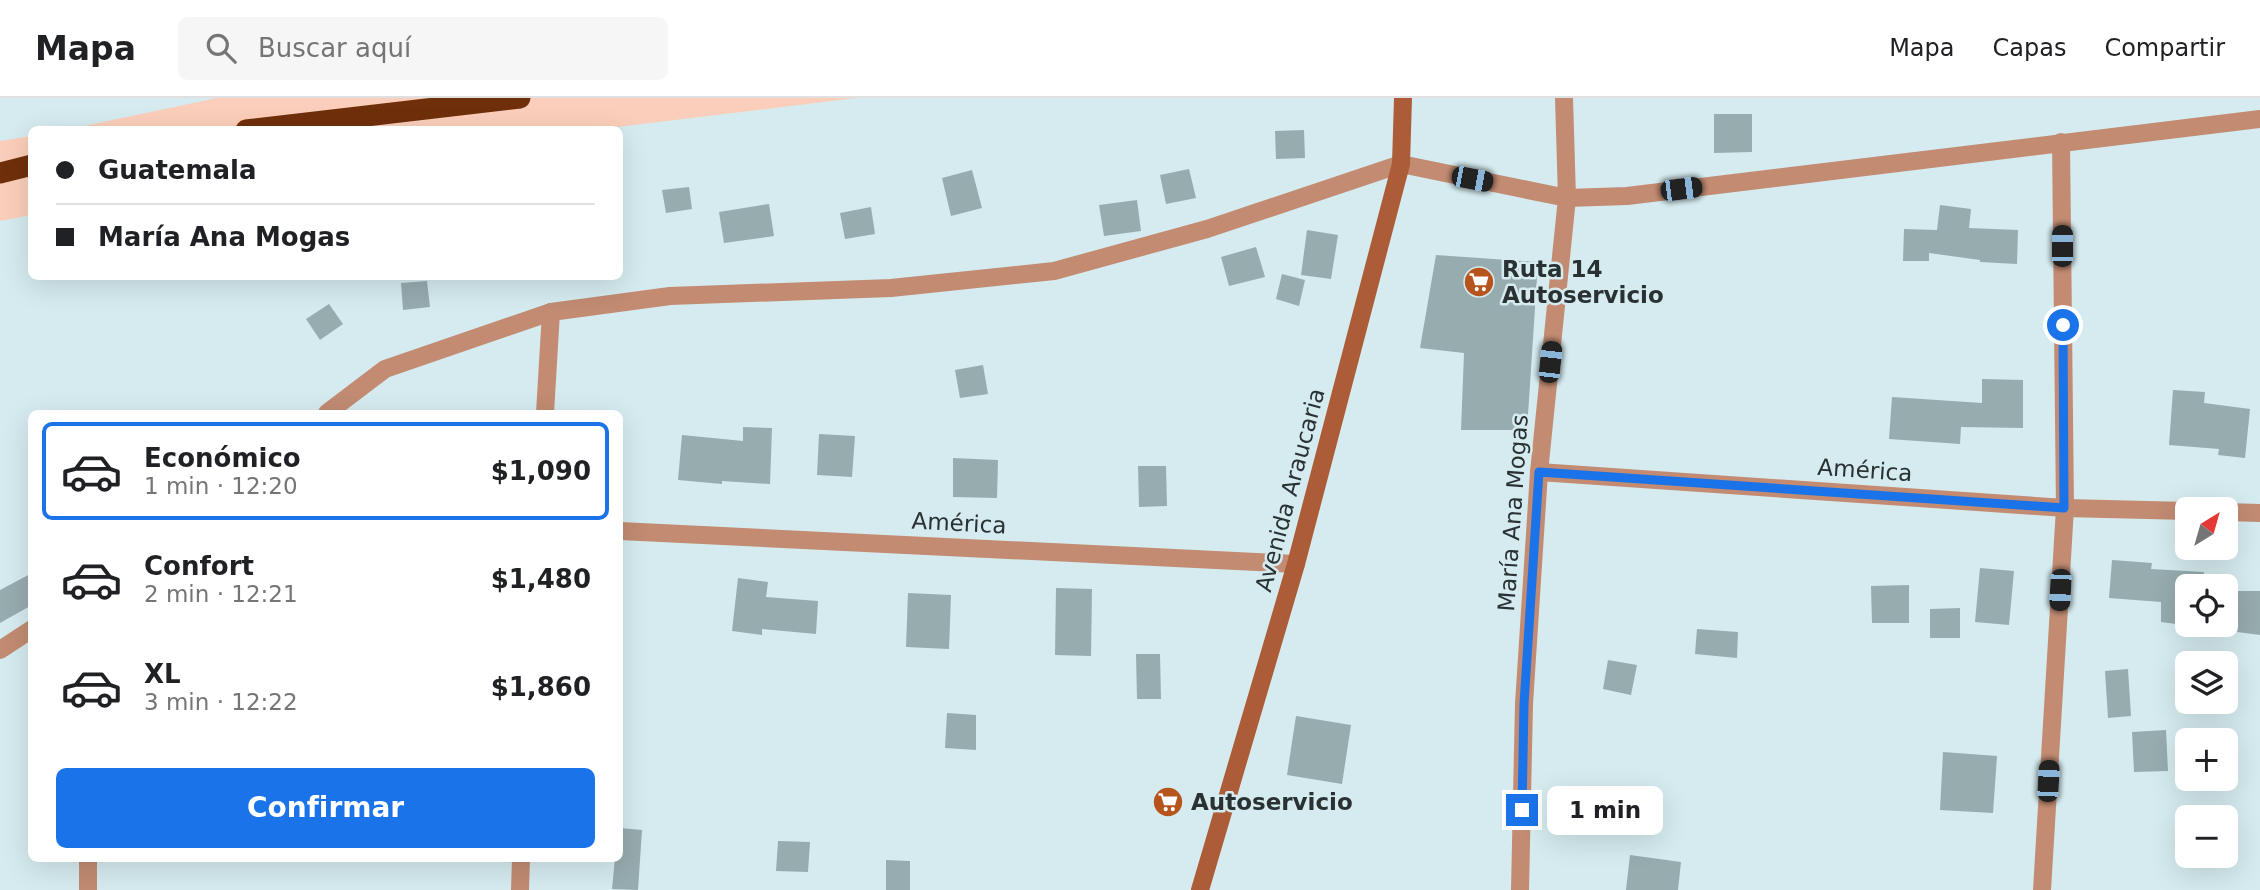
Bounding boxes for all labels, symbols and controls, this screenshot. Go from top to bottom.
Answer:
search box [178,17,668,80]
text: Mapa [35,29,136,68]
icon: search [202,29,240,67]
text: Buscar aquí [258,33,411,63]
text: Mapa [1889,34,1955,62]
text: Capas [1993,34,2066,62]
text: Compartir [2104,34,2225,62]
text: Guatemala [98,155,257,185]
car [1450,165,1495,193]
car [1659,176,1704,202]
text: María Ana Mogas [98,222,350,252]
car [2052,225,2073,267]
place label: Ruta 14 Autoservicio [1502,256,1664,308]
supermarket icon: Ruta 14 Autoservicio [1462,265,1496,299]
route start [2047,309,2079,341]
car [1538,340,1563,384]
street label: Avenida Araucaria [1250,385,1330,595]
street label: María Ana Mogas [1493,414,1533,612]
icon: car [60,440,123,503]
text: Económico [144,443,301,473]
street label: América [1817,454,1913,486]
text: $1,090 [491,456,591,486]
text: 1 min · 12:20 [144,473,298,499]
north arrow [2175,497,2238,560]
map controls [2175,497,2238,868]
street label: América [911,508,1007,538]
icon: car [60,548,123,611]
text: Confort [144,551,254,581]
text: $1,480 [491,564,591,594]
car [2049,568,2072,612]
button: locate [2175,574,2238,637]
text: 2 min · 12:21 [144,581,298,607]
button: layers [2175,651,2238,714]
icon: car [60,656,123,719]
text: XL [144,659,181,689]
text: $1,860 [491,672,591,702]
text: 3 min · 12:22 [144,689,298,715]
button: + [2175,728,2238,791]
car [2037,759,2060,803]
button: Confirmar [56,768,595,848]
supermarket icon: Autoservicio [1151,785,1185,819]
callout: 1 min [1546,786,1662,834]
place label: Autoservicio [1191,789,1353,815]
route end [1506,794,1538,826]
text: 1 min [1569,797,1641,823]
button: − [2175,805,2238,868]

